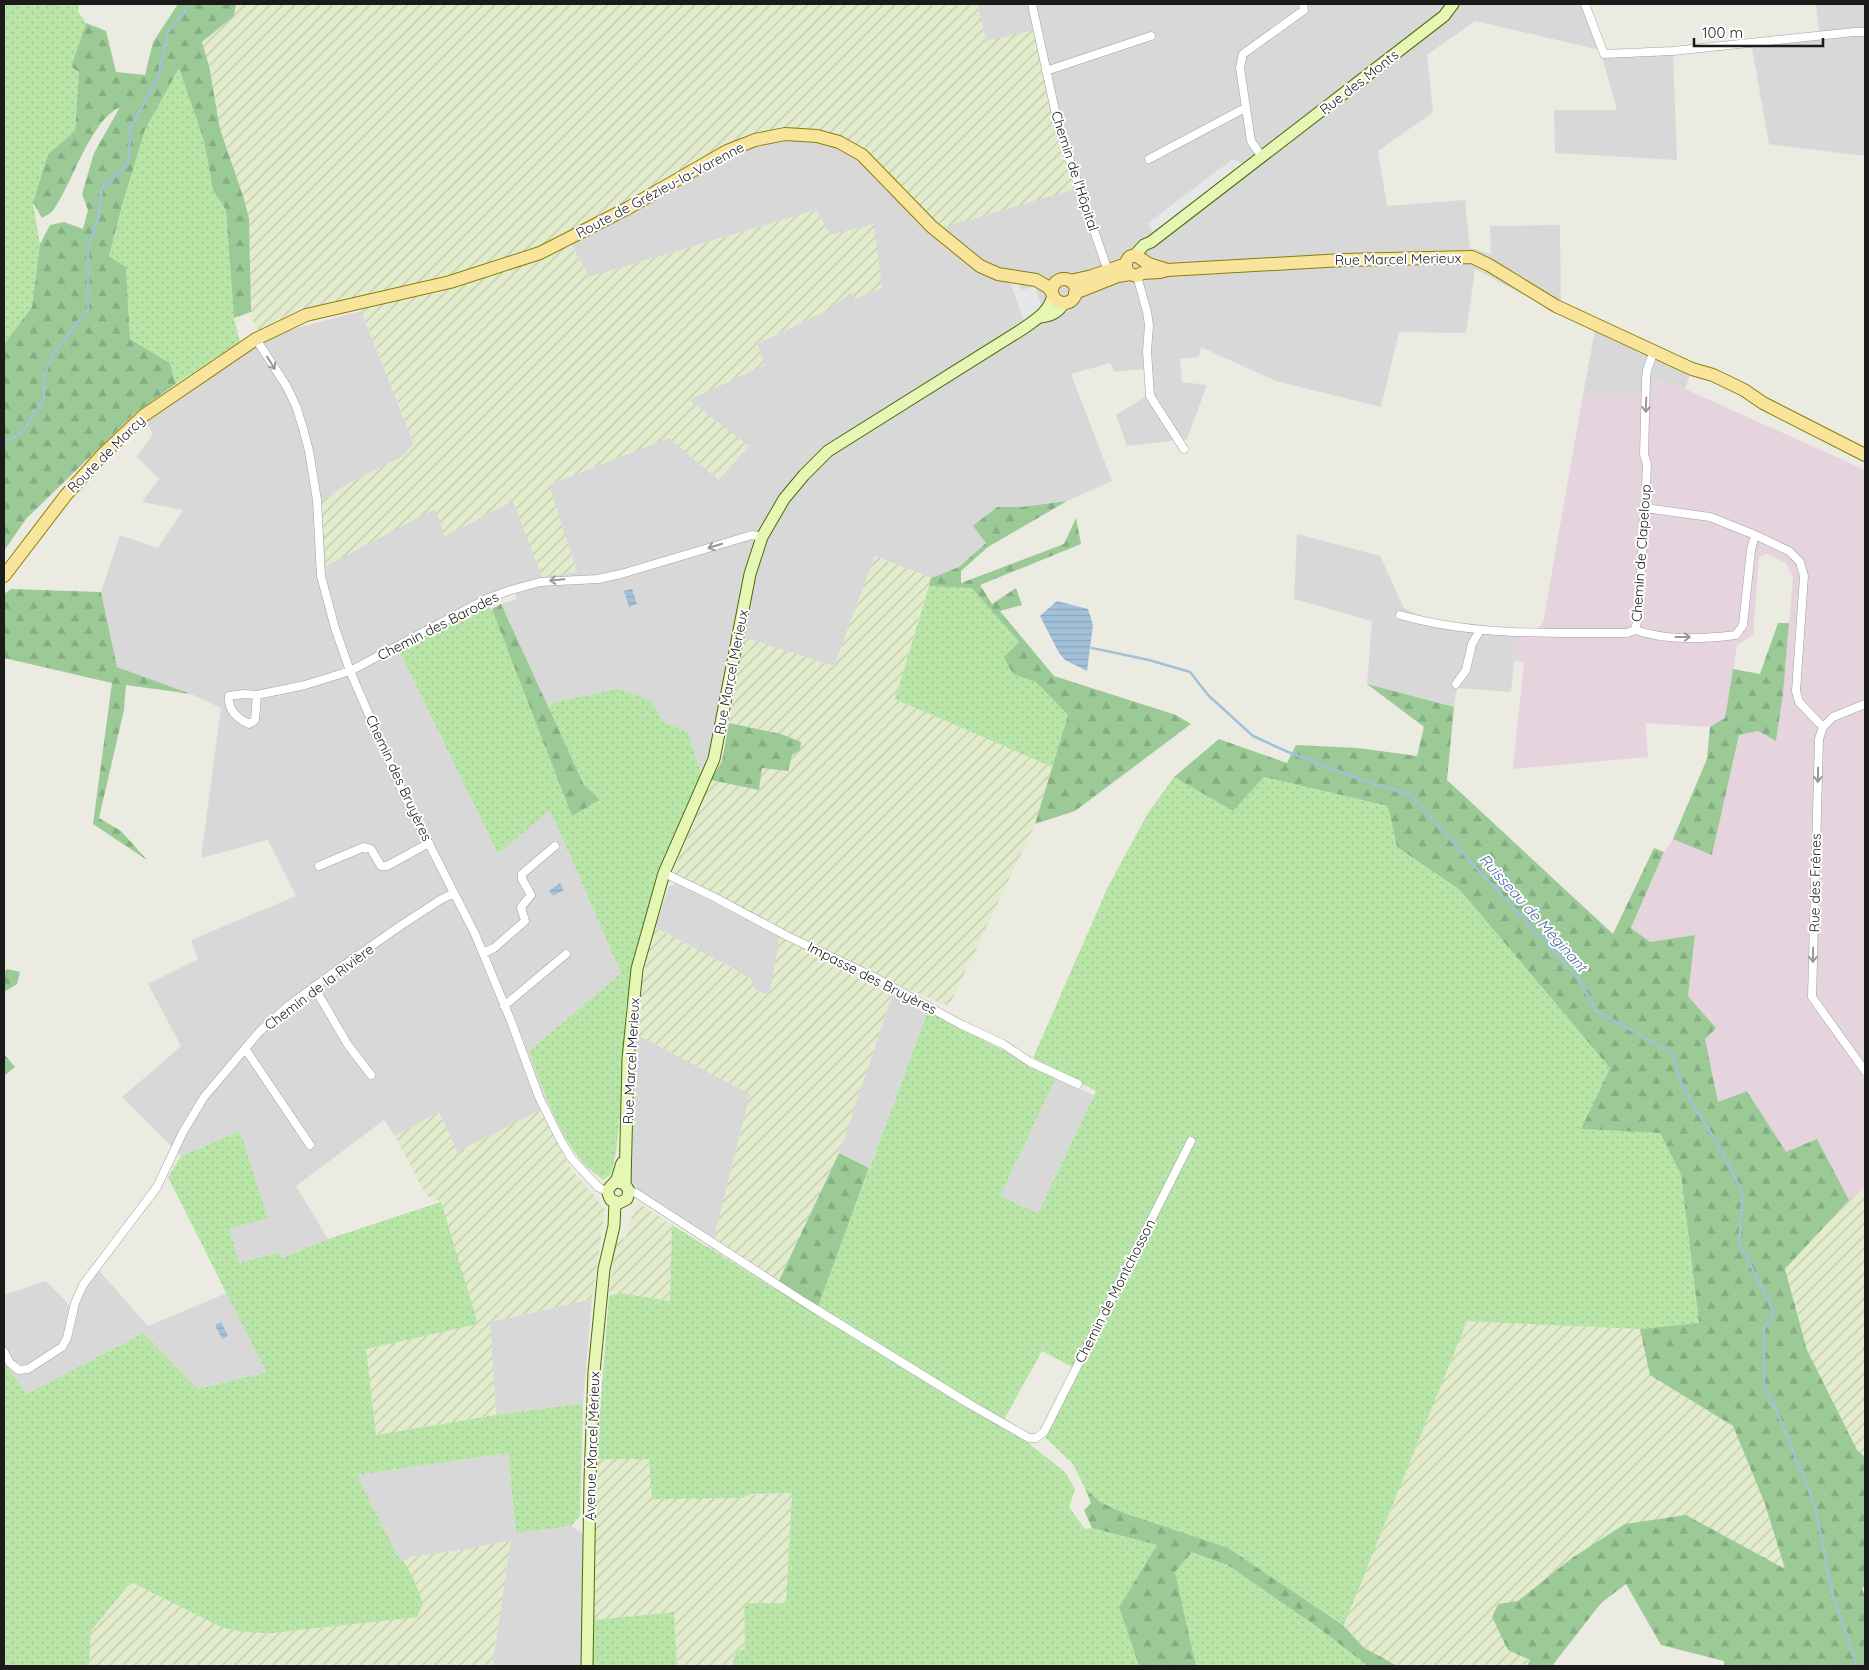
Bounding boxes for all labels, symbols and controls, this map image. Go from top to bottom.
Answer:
scale bar [1694,15,1823,47]
text: 100 m [1702,23,1743,42]
street label: Rue des Monts [1316,46,1402,118]
street label: Chemin de l'Hôpital [1047,109,1103,233]
street label: Route de Grézieu-la-Varenne [573,138,747,242]
street label: Rue Marcel Merieux [1334,249,1462,269]
one-way arrow [266,356,276,370]
one-way arrow [1641,397,1650,413]
street label: Route de Marcy [63,411,149,497]
street label: Chemin de Clapeloup [1627,483,1655,623]
one-way arrow [708,542,724,552]
one-way arrow [550,576,566,585]
street label: Chemin des Barodes [374,588,502,664]
street label: Rue Marcel Merieux [710,608,752,736]
one-way arrow [1674,632,1691,642]
street label: Chemin des Bruyères [362,712,436,844]
one-way arrow [1813,766,1823,783]
street label: Rue des Frênes [1805,833,1825,933]
water label: Ruisseau de Méginant [1475,850,1593,977]
street label: Impasse des Bruyères [804,938,940,1018]
street label: Chemin de la Rivière [261,940,377,1034]
one-way arrow [1809,947,1818,963]
street label: Rue Marcel Merieux [619,997,643,1125]
street label: Chemin de Montchosson [1071,1216,1159,1366]
street label: Avenue Marcel Mérieux [580,1371,604,1521]

